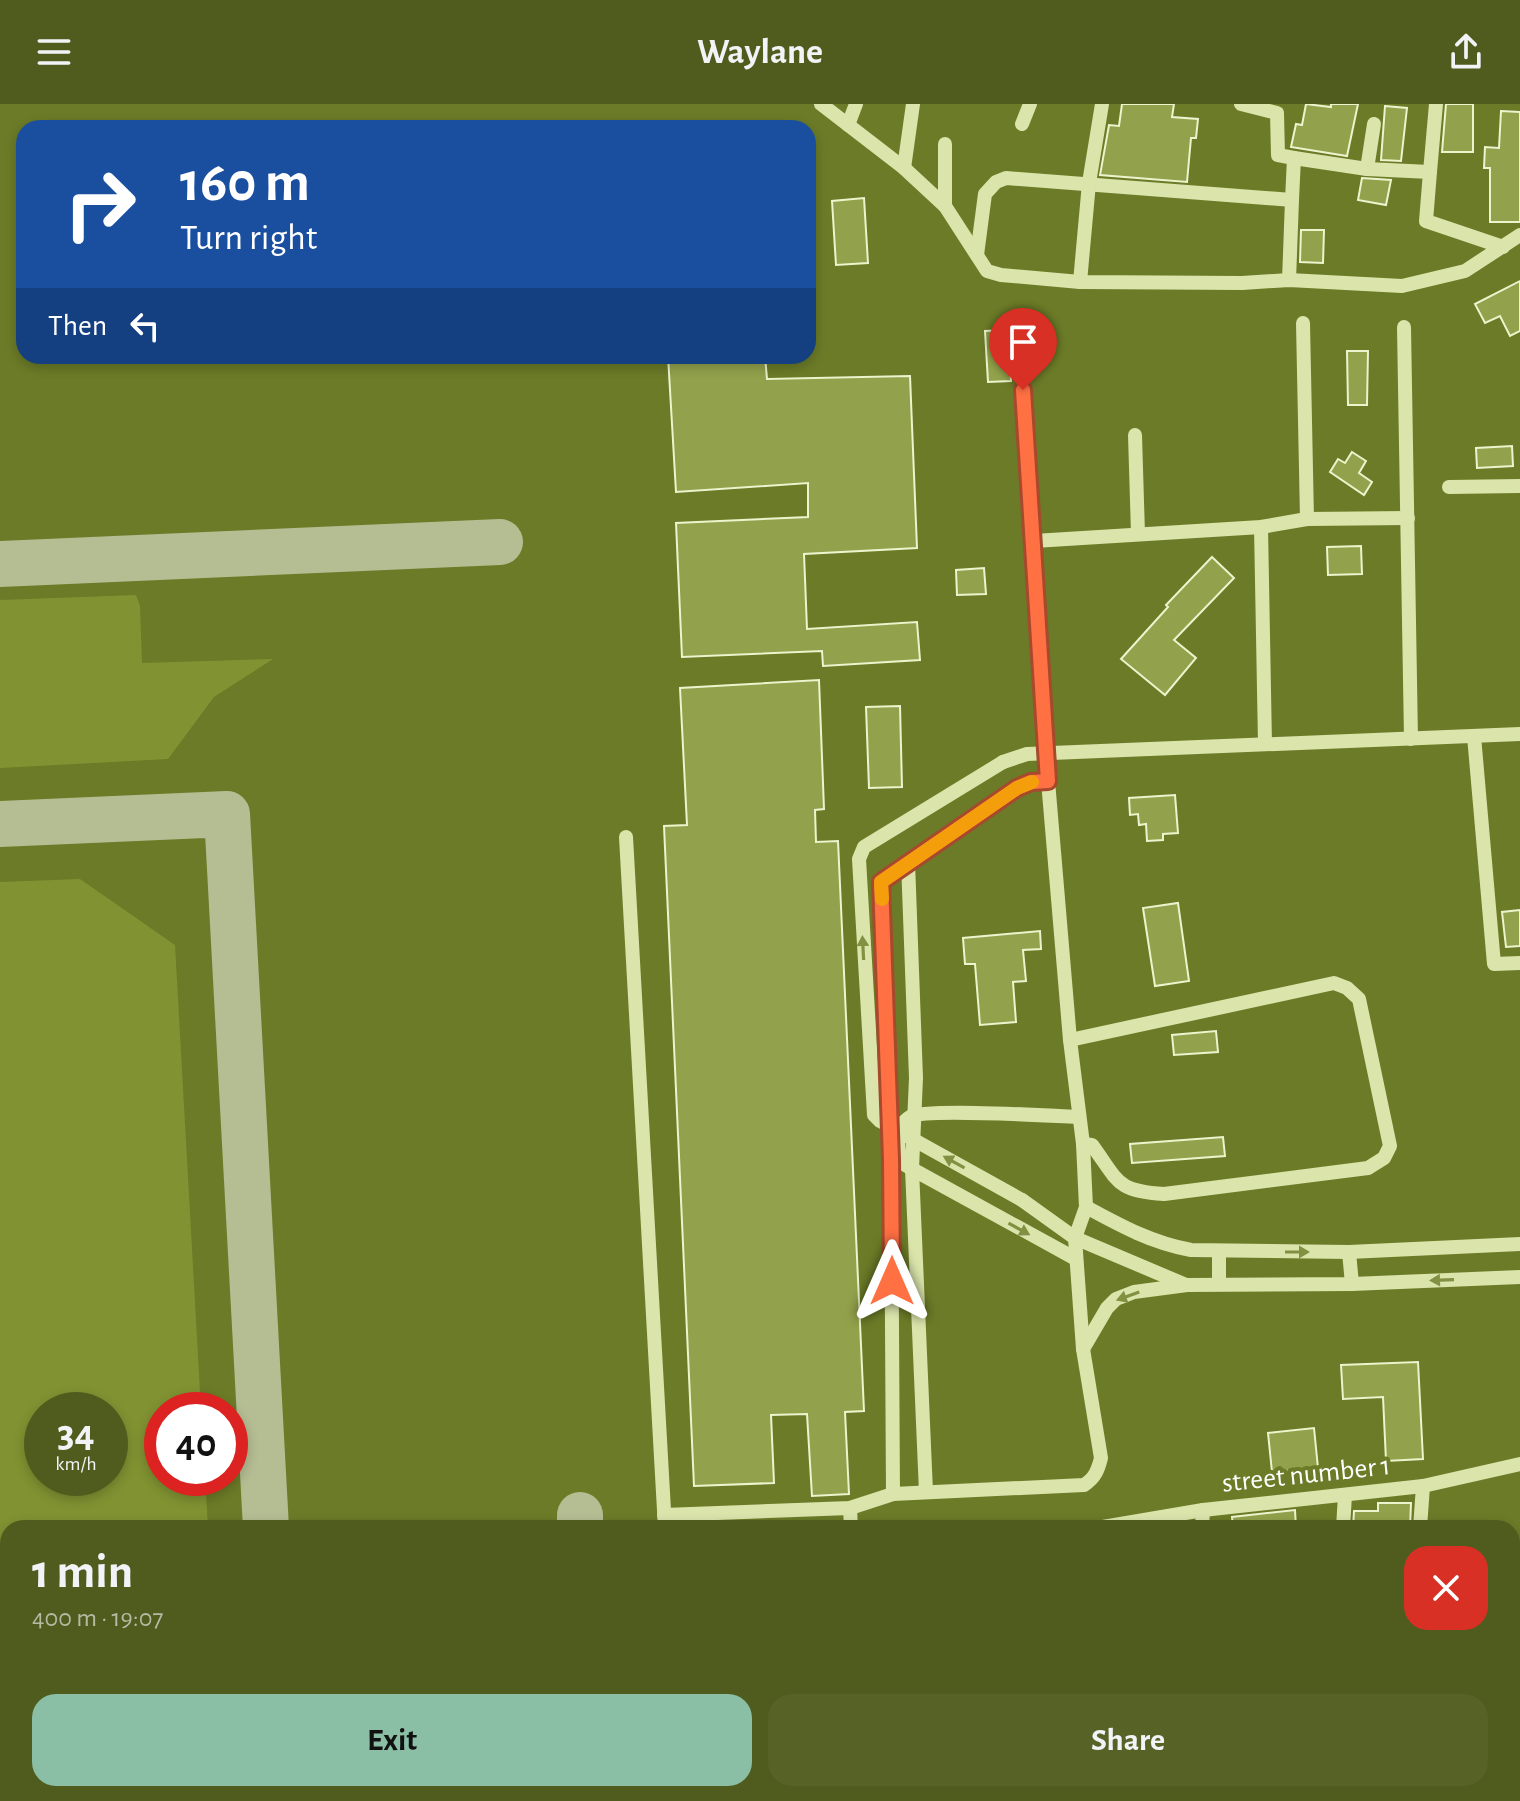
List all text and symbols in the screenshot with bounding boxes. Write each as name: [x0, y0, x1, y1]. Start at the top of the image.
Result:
icon: menu: [32, 30, 76, 74]
icon: share: [1444, 30, 1488, 74]
text: Waylane: [697, 34, 823, 70]
icon: right: [48, 152, 152, 256]
text: 160 m: [180, 155, 310, 211]
text: Turn right: [180, 220, 317, 256]
icon: left: [123, 304, 167, 348]
pin: [989, 308, 1057, 390]
text: Then: [48, 311, 107, 341]
icon: arrive: [1001, 320, 1045, 364]
one-way arrow: [857, 935, 870, 960]
one-way arrow: [942, 1155, 965, 1169]
one-way arrow: [1008, 1221, 1030, 1235]
position arrow: [850, 1239, 934, 1323]
one-way arrow: [1285, 1246, 1310, 1258]
one-way arrow: [1429, 1274, 1454, 1287]
one-way arrow: [1116, 1290, 1140, 1303]
speed limit sign: 40: [144, 1392, 248, 1496]
text: 34: [57, 1414, 95, 1454]
street label: street number 1: [1221, 1452, 1392, 1498]
text: km/h: [55, 1454, 97, 1474]
button: close: [1404, 1546, 1488, 1630]
text: 1 min: [32, 1549, 133, 1597]
text: 400 m · 19:07: [32, 1605, 163, 1631]
button: Exit: [32, 1694, 752, 1786]
button: Share: [768, 1694, 1488, 1786]

